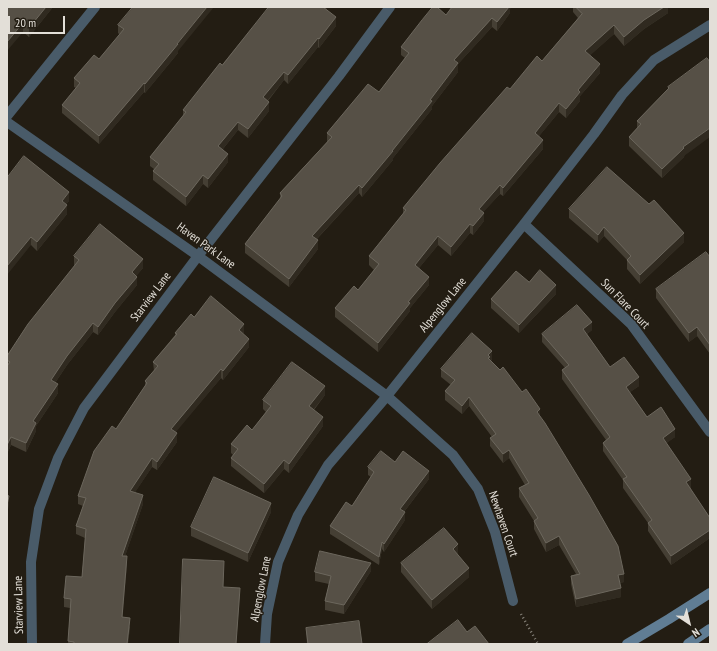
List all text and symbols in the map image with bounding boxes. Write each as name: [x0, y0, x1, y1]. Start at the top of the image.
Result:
scale bar: [10, 8, 67, 34]
text: 20 m: [15, 15, 36, 30]
street label: Haven Park Lane: [174, 220, 238, 272]
street label: Starview Lane: [128, 269, 174, 325]
street label: Alpenglow Lane: [417, 275, 469, 335]
street label: Sun Flare Court: [598, 276, 652, 332]
street label: Newhaven Court: [485, 489, 521, 559]
street label: Alpenglow Lane: [248, 555, 274, 623]
street label: Starview Lane: [11, 576, 27, 634]
north arrow: [669, 603, 709, 643]
text: N: [689, 625, 702, 640]

